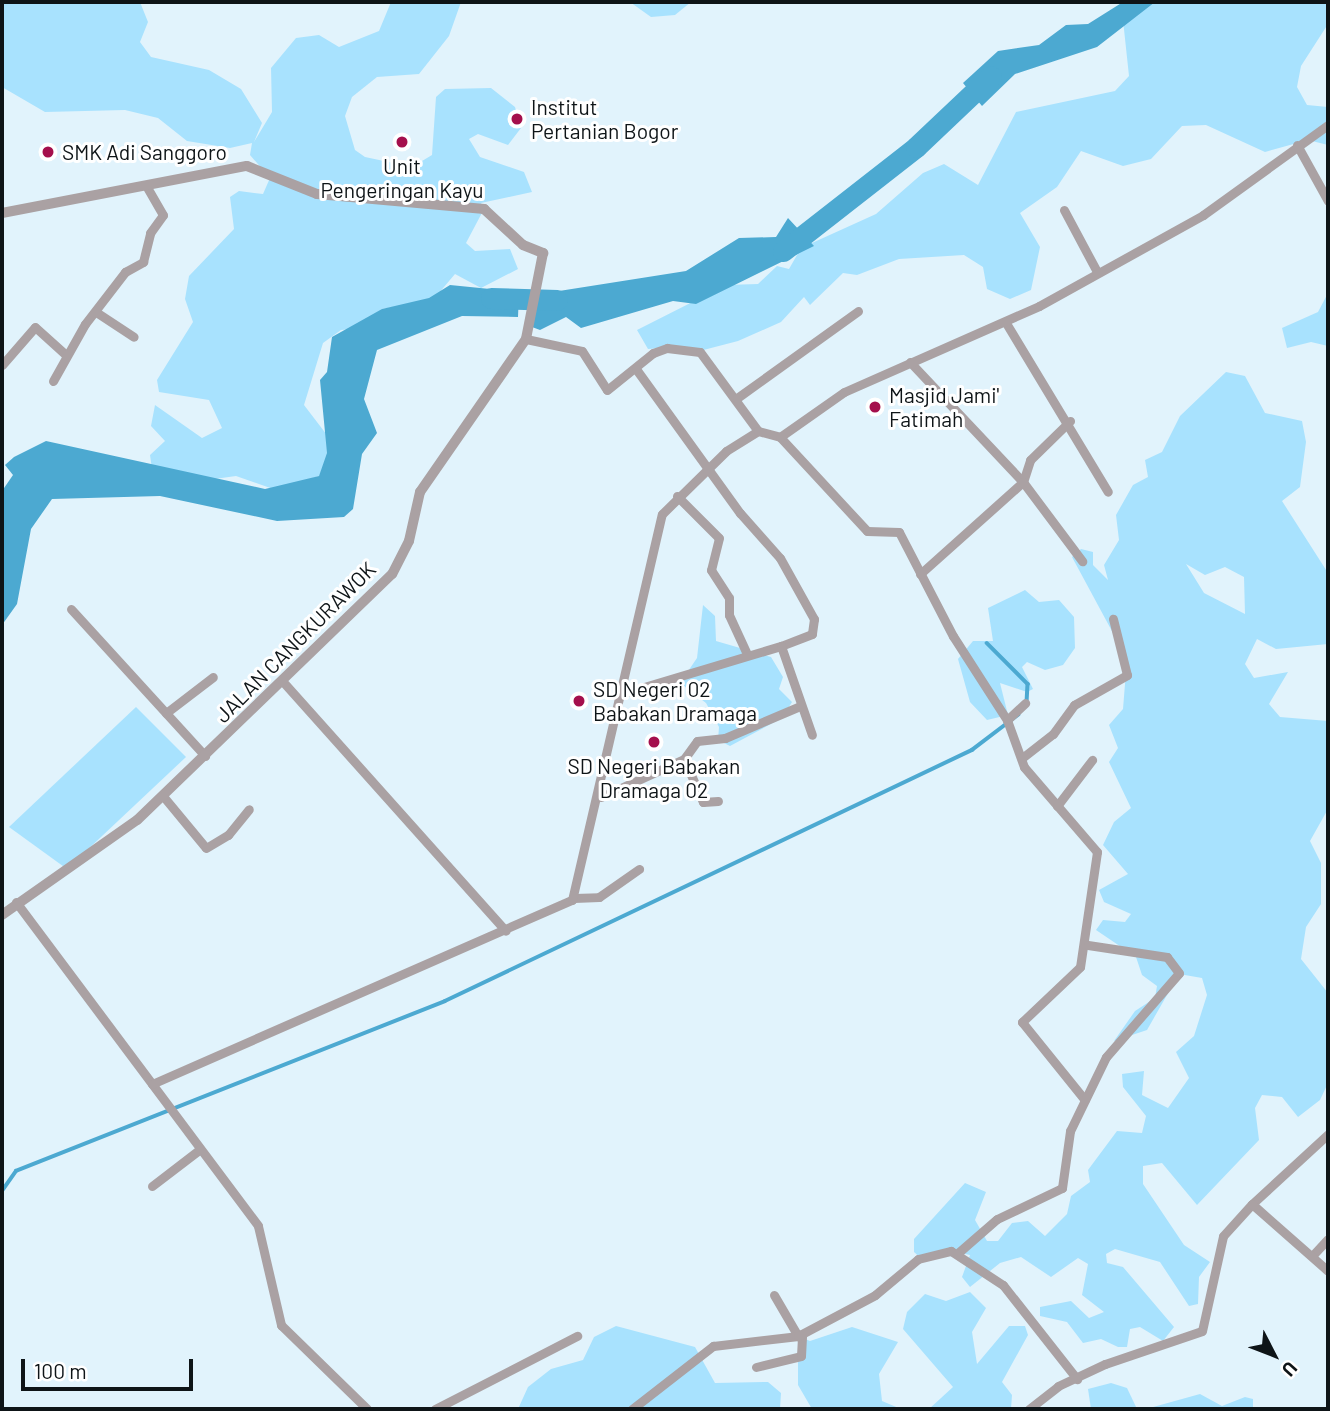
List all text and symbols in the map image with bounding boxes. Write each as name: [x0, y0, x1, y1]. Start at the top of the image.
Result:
place label: Institut Pertanian Bogor: [531, 94, 678, 144]
marker: Institut Pertanian Bogor: [509, 111, 525, 127]
marker: Unit Pengeringan Kayu: [394, 134, 410, 150]
place label: SMK Adi Sanggoro: [62, 139, 227, 165]
marker: SMK Adi Sanggoro: [40, 144, 56, 160]
place label: Unit Pengeringan Kayu: [320, 153, 484, 203]
place label: Masjid Jami' Fatimah: [889, 382, 999, 432]
marker: Masjid Jami' Fatimah: [867, 399, 883, 415]
street label: JALAN CANGKURAWOK: [209, 556, 381, 728]
place label: SD Negeri 02 Babakan Dramaga: [593, 676, 757, 726]
marker: SD Negeri 02 Babakan Dramaga: [571, 693, 587, 709]
marker: SD Negeri Babakan Dramaga 02: [646, 734, 662, 750]
place label: SD Negeri Babakan Dramaga 02: [568, 753, 740, 803]
north arrow: [1239, 1320, 1309, 1390]
scale bar: [24, 1344, 196, 1388]
text: U: [1277, 1357, 1303, 1382]
text: 100 m: [34, 1358, 87, 1383]

